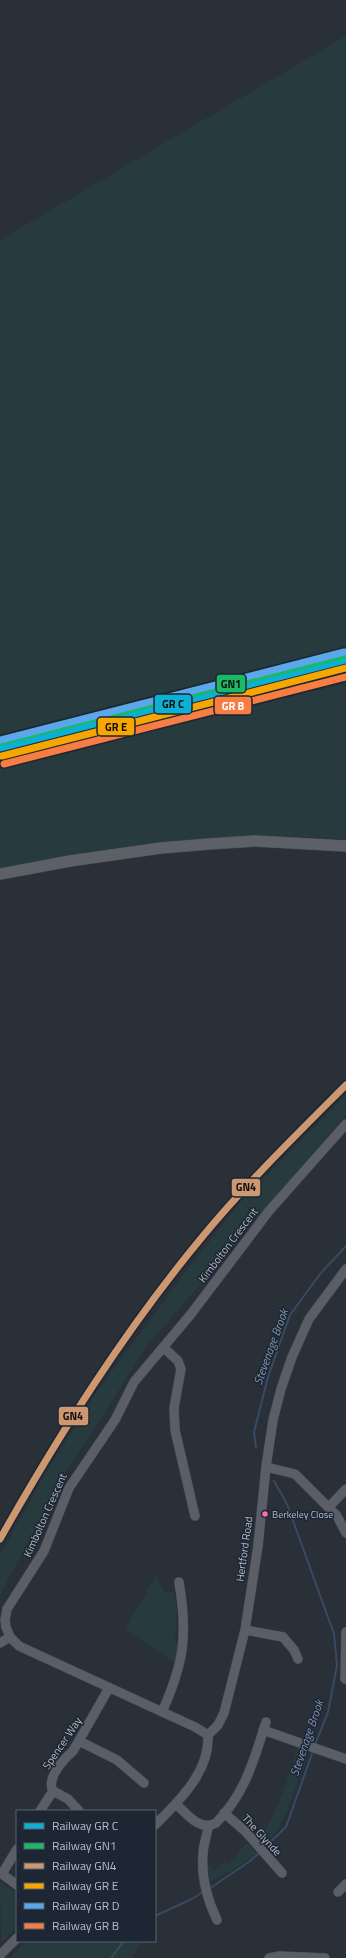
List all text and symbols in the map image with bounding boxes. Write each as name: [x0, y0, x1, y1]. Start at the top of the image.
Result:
line badge: GN1: [216, 674, 246, 693]
text: GN1: [221, 676, 241, 692]
line badge: GR C: [154, 694, 192, 714]
text: GR C: [162, 696, 184, 712]
line badge: GR B: [214, 696, 252, 715]
text: GR B: [222, 698, 245, 714]
line badge: GR E: [97, 717, 135, 736]
text: GR E: [105, 719, 127, 735]
line badge: GN4: [231, 1178, 261, 1197]
text: GN4: [236, 1179, 256, 1195]
street label: Kimbolton Crescent: [194, 1204, 262, 1286]
water label: Stevenage Brook: [248, 1305, 294, 1387]
line badge: GN4: [58, 1406, 89, 1426]
text: GN4: [63, 1408, 83, 1424]
street label: Kimbolton Crescent: [19, 1470, 71, 1560]
place label: Berkeley Close: [272, 1507, 333, 1522]
marker: Berkeley Close: [260, 1509, 270, 1519]
street label: Hertford Road: [232, 1515, 257, 1583]
water label: Stevenage Brook: [285, 1696, 329, 1779]
street label: Spencer Way: [39, 1713, 86, 1772]
legend: [16, 1810, 156, 1942]
street label: The Glynde: [239, 1811, 286, 1860]
text: Railway GR C: [52, 1816, 119, 1835]
text: Railway GN1: [52, 1836, 117, 1855]
text: Railway GN4: [52, 1856, 117, 1875]
text: Railway GR E: [52, 1876, 119, 1895]
text: Railway GR D: [52, 1896, 120, 1915]
text: Railway GR B: [52, 1916, 119, 1935]

